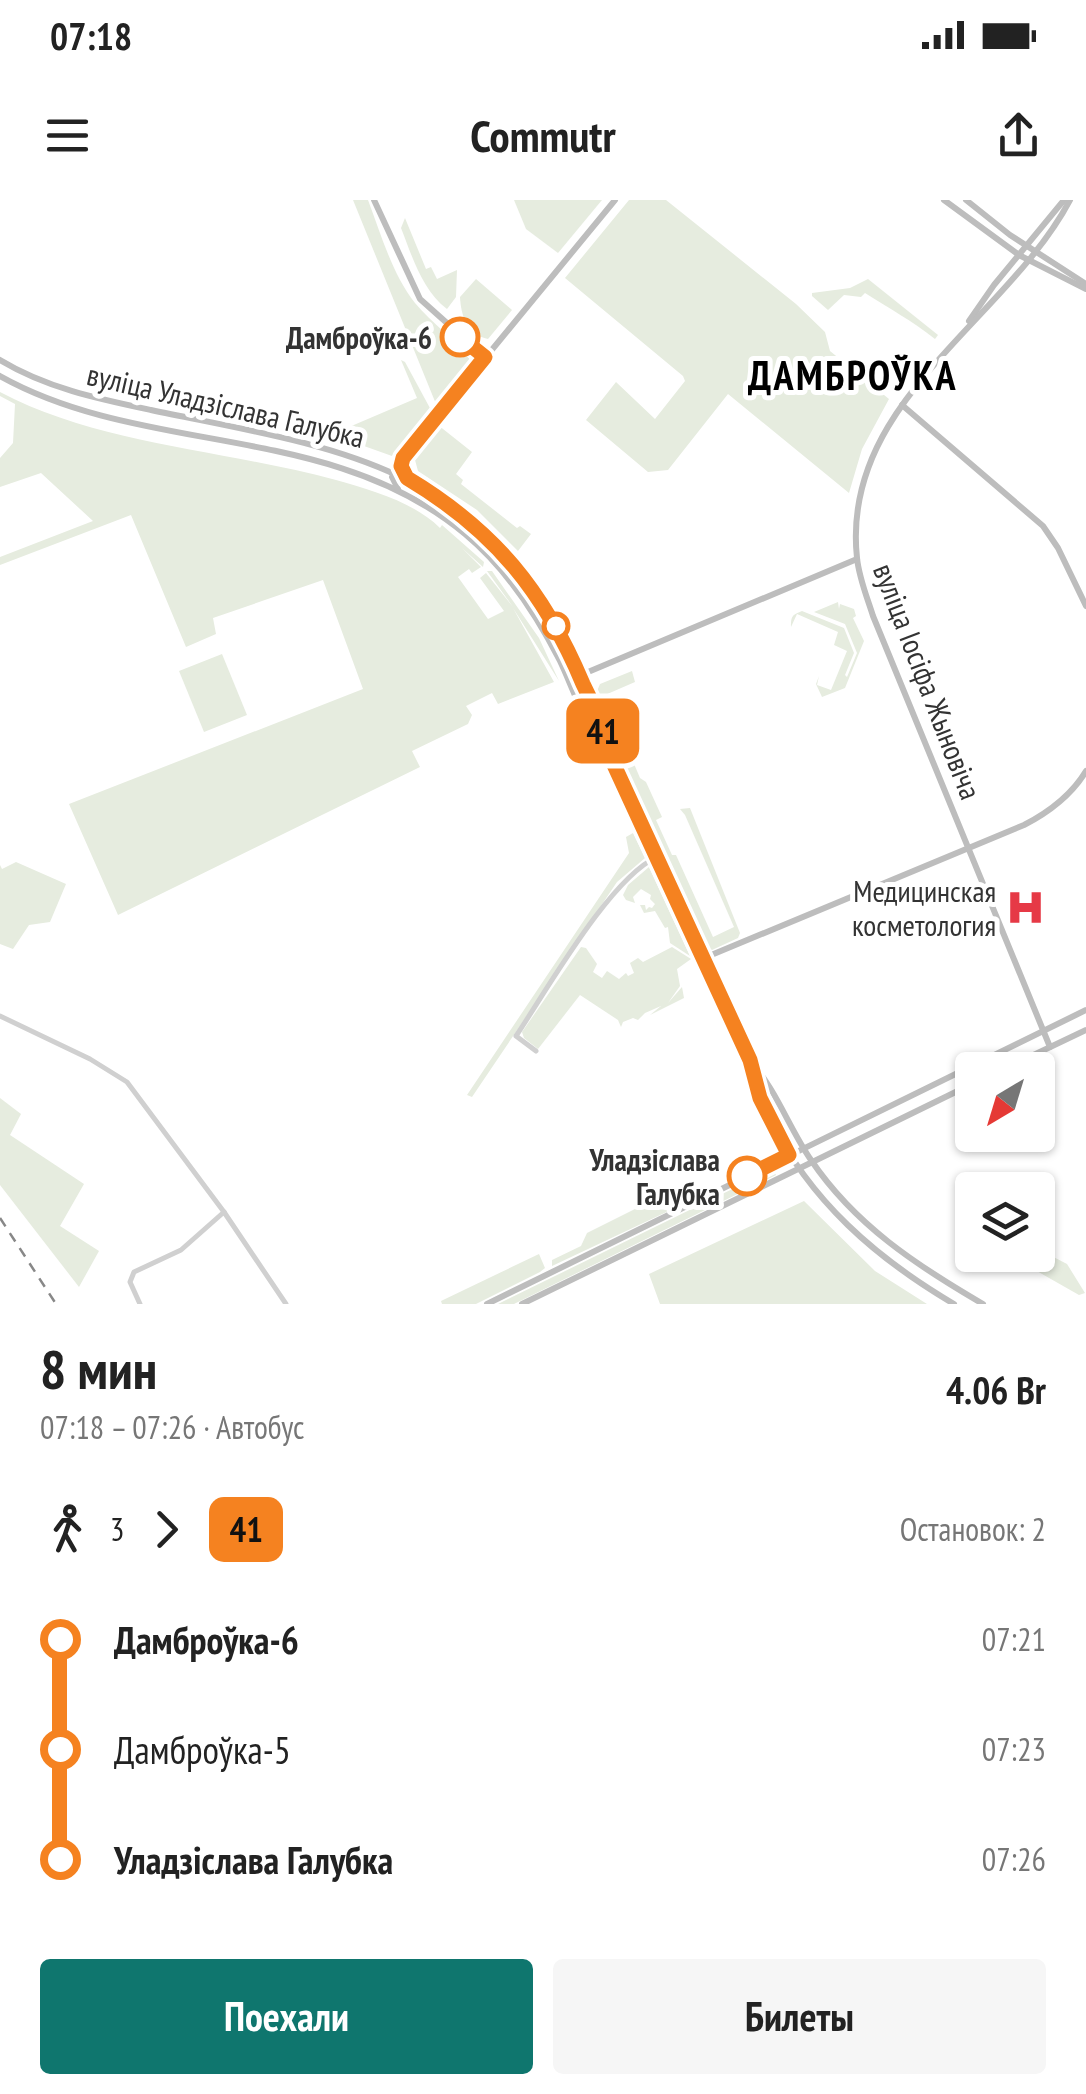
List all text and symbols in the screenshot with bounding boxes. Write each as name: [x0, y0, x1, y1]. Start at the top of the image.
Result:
text: 07:18: [50, 11, 132, 60]
text: Commutr: [470, 106, 616, 164]
icon: menu: [40, 108, 95, 163]
icon: share: [991, 108, 1046, 163]
place label: Дамброўка-6: [286, 318, 432, 357]
marker: Дамброўка-6: [441, 318, 479, 356]
district label: ДАМБРОЎКА: [748, 349, 958, 401]
street label: вуліца Уладзіслава Галубка: [83, 354, 369, 456]
street label: вуліца Іосіфа Жыновіча: [865, 558, 991, 804]
unlabelled marker: [543, 613, 569, 639]
line badge: 41: [558, 698, 648, 764]
text: 41: [586, 708, 620, 754]
place label: Медицинская косметология: [852, 871, 996, 944]
hospital icon: Медицинская косметология: [1005, 886, 1047, 928]
north arrow: [955, 1052, 1055, 1152]
map controls: [955, 1052, 1055, 1272]
place label: Уладзіслава Галубка: [589, 1140, 720, 1213]
marker: Уладзіслава Галубка: [728, 1157, 766, 1195]
button: layers: [955, 1172, 1055, 1272]
text: 8 мин: [40, 1333, 157, 1404]
text: 4.06 Br: [946, 1365, 1046, 1414]
text: 07:18 – 07:26 · Автобус: [40, 1406, 304, 1448]
icon: walk: [40, 1502, 95, 1557]
icon: forward: [139, 1502, 194, 1557]
text: 41: [229, 1506, 263, 1552]
text: 3: [110, 1508, 124, 1550]
text: Остановок: 2: [900, 1508, 1046, 1550]
text: Дамброўка-6: [114, 1615, 299, 1664]
text: 07:21: [982, 1618, 1046, 1660]
text: Дамброўка-5: [114, 1725, 291, 1774]
text: 07:23: [982, 1728, 1046, 1770]
text: Уладзіслава Галубка: [114, 1835, 393, 1884]
text: 07:26: [982, 1838, 1046, 1880]
button: Поехали: [40, 1959, 533, 2074]
button: Билеты: [553, 1959, 1046, 2074]

